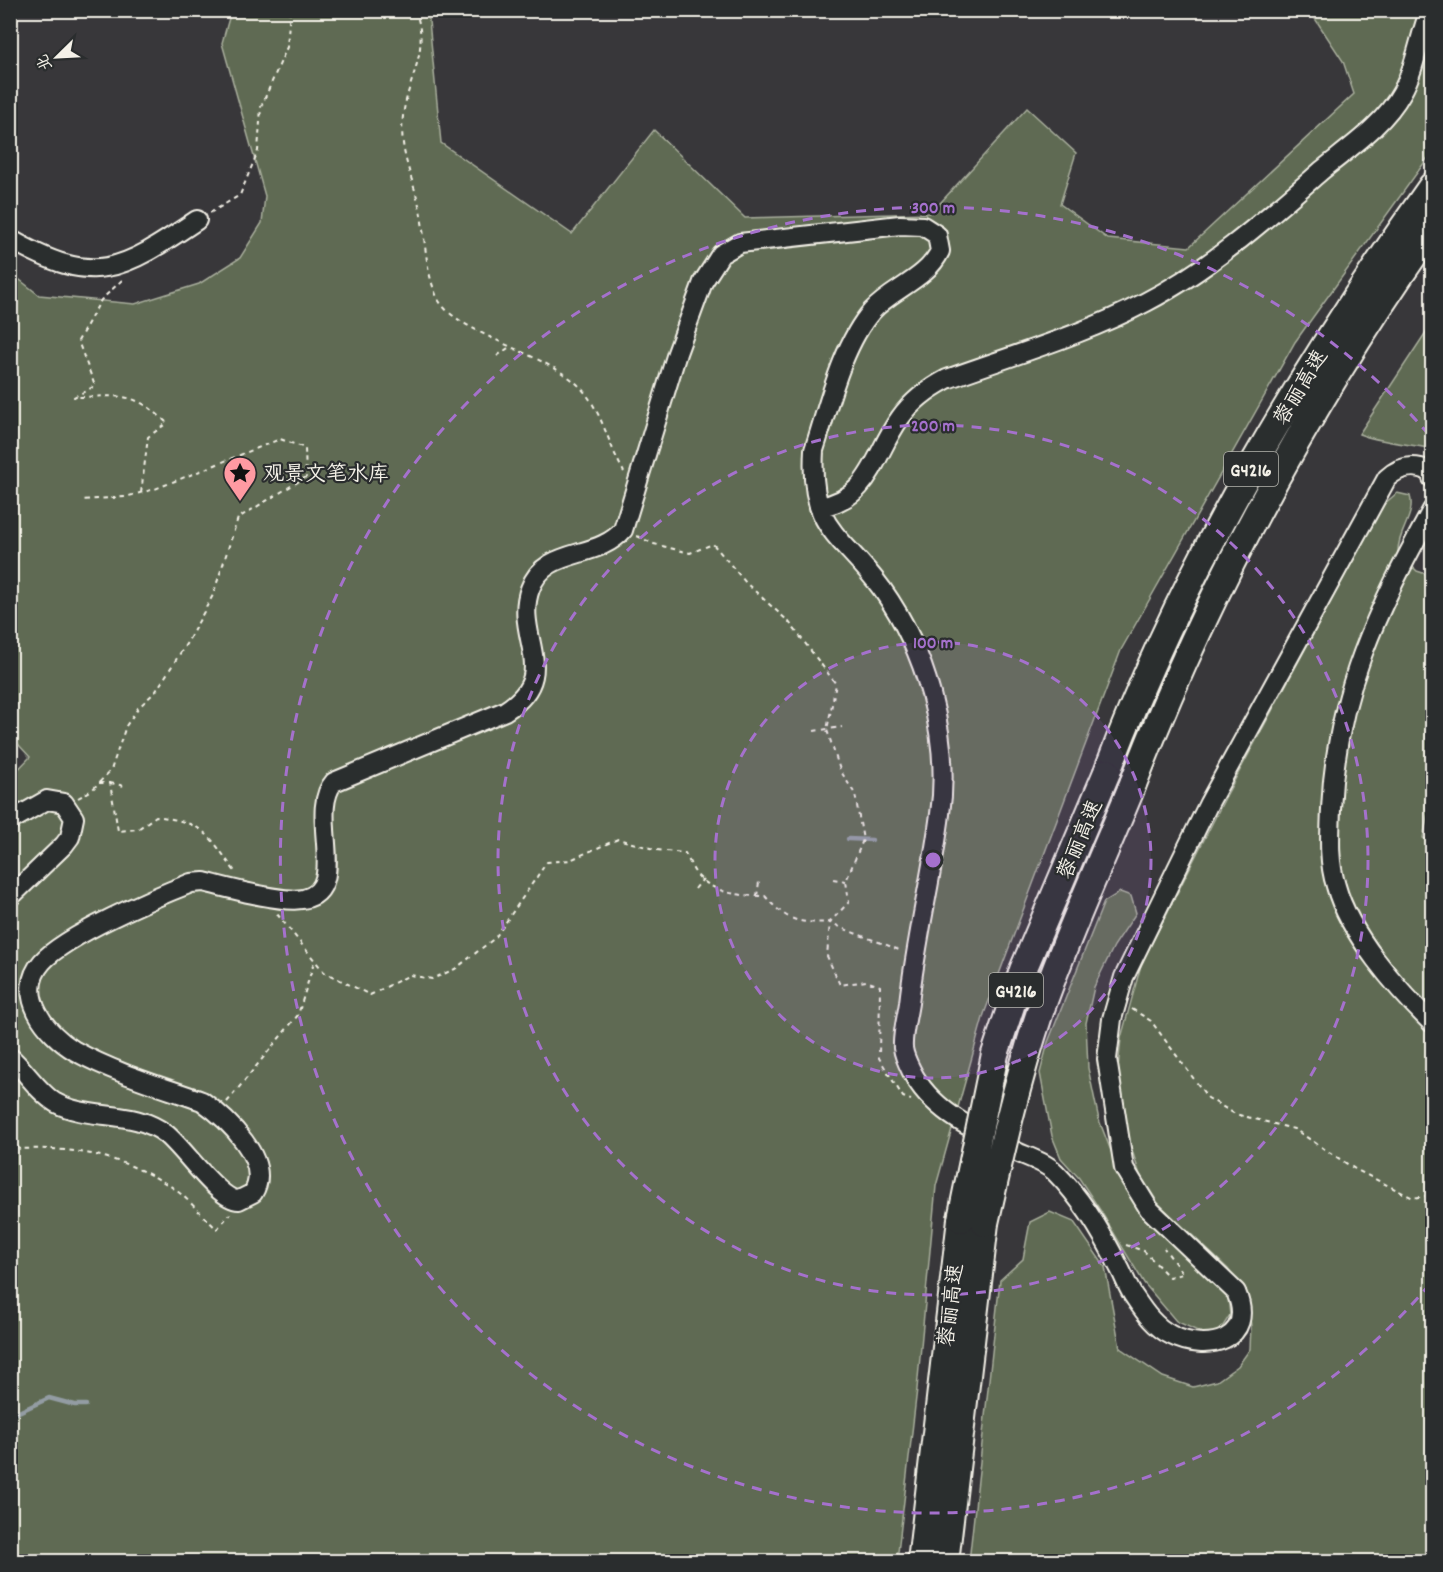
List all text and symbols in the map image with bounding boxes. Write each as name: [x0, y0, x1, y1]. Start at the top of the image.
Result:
north arrow: [27, 27, 87, 87]
text: 北: [32, 50, 59, 74]
text: 300 m: [911, 197, 955, 222]
street label: 蓉丽高速: [1268, 345, 1337, 432]
text: 200 m: [911, 415, 955, 440]
road number: G4216: [1224, 452, 1278, 486]
place icon: 观景文笔水库: [222, 455, 258, 502]
place label: 观景文笔水库: [263, 461, 389, 491]
text: 100 m: [913, 632, 953, 657]
street label: 蓉丽高速: [1052, 796, 1112, 885]
centre of rings: [923, 850, 943, 870]
road number: G4216: [989, 973, 1043, 1007]
street label: 蓉丽高速: [933, 1262, 973, 1349]

